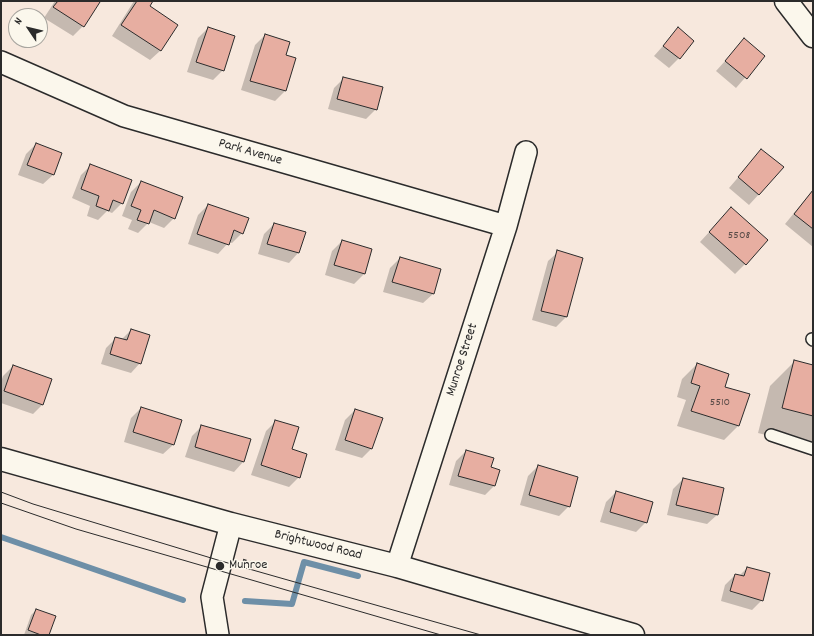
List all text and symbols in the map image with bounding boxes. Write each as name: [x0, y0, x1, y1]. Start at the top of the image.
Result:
north arrow: [8, 8, 48, 48]
text: N: [11, 15, 27, 29]
street label: Park Avenue: [216, 136, 284, 170]
house number: 5508: [728, 229, 750, 243]
street label: Munroe Street: [443, 321, 483, 399]
house number: 5510: [710, 396, 730, 410]
street label: Brightwood Road: [273, 527, 363, 565]
place label: Munroe: [229, 558, 267, 574]
marker: Munroe: [214, 560, 226, 572]

